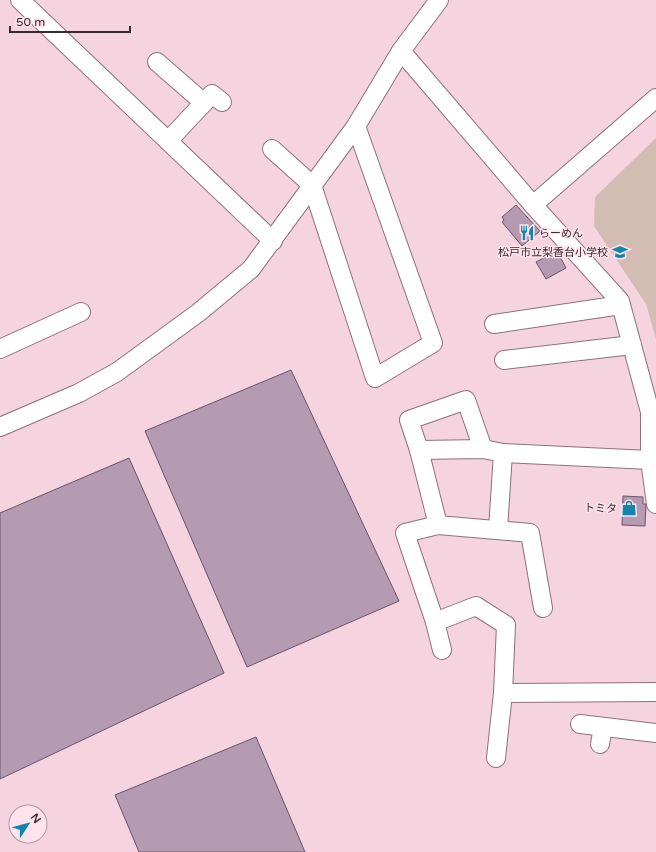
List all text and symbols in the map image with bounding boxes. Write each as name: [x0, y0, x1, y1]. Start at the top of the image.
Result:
scale bar: [10, 8, 130, 34]
text: 50 m: [16, 15, 45, 29]
restaurant icon: らーめん: [518, 224, 536, 242]
place label: らーめん: [539, 227, 583, 240]
school or university icon: 松戸市立梨香台小学校: [611, 243, 629, 261]
place label: 松戸市立梨香台小学校: [498, 246, 608, 259]
shop icon: トミタ: [620, 499, 638, 517]
place label: トミタ: [584, 502, 617, 515]
north arrow: [8, 804, 48, 844]
text: N: [28, 811, 44, 826]

